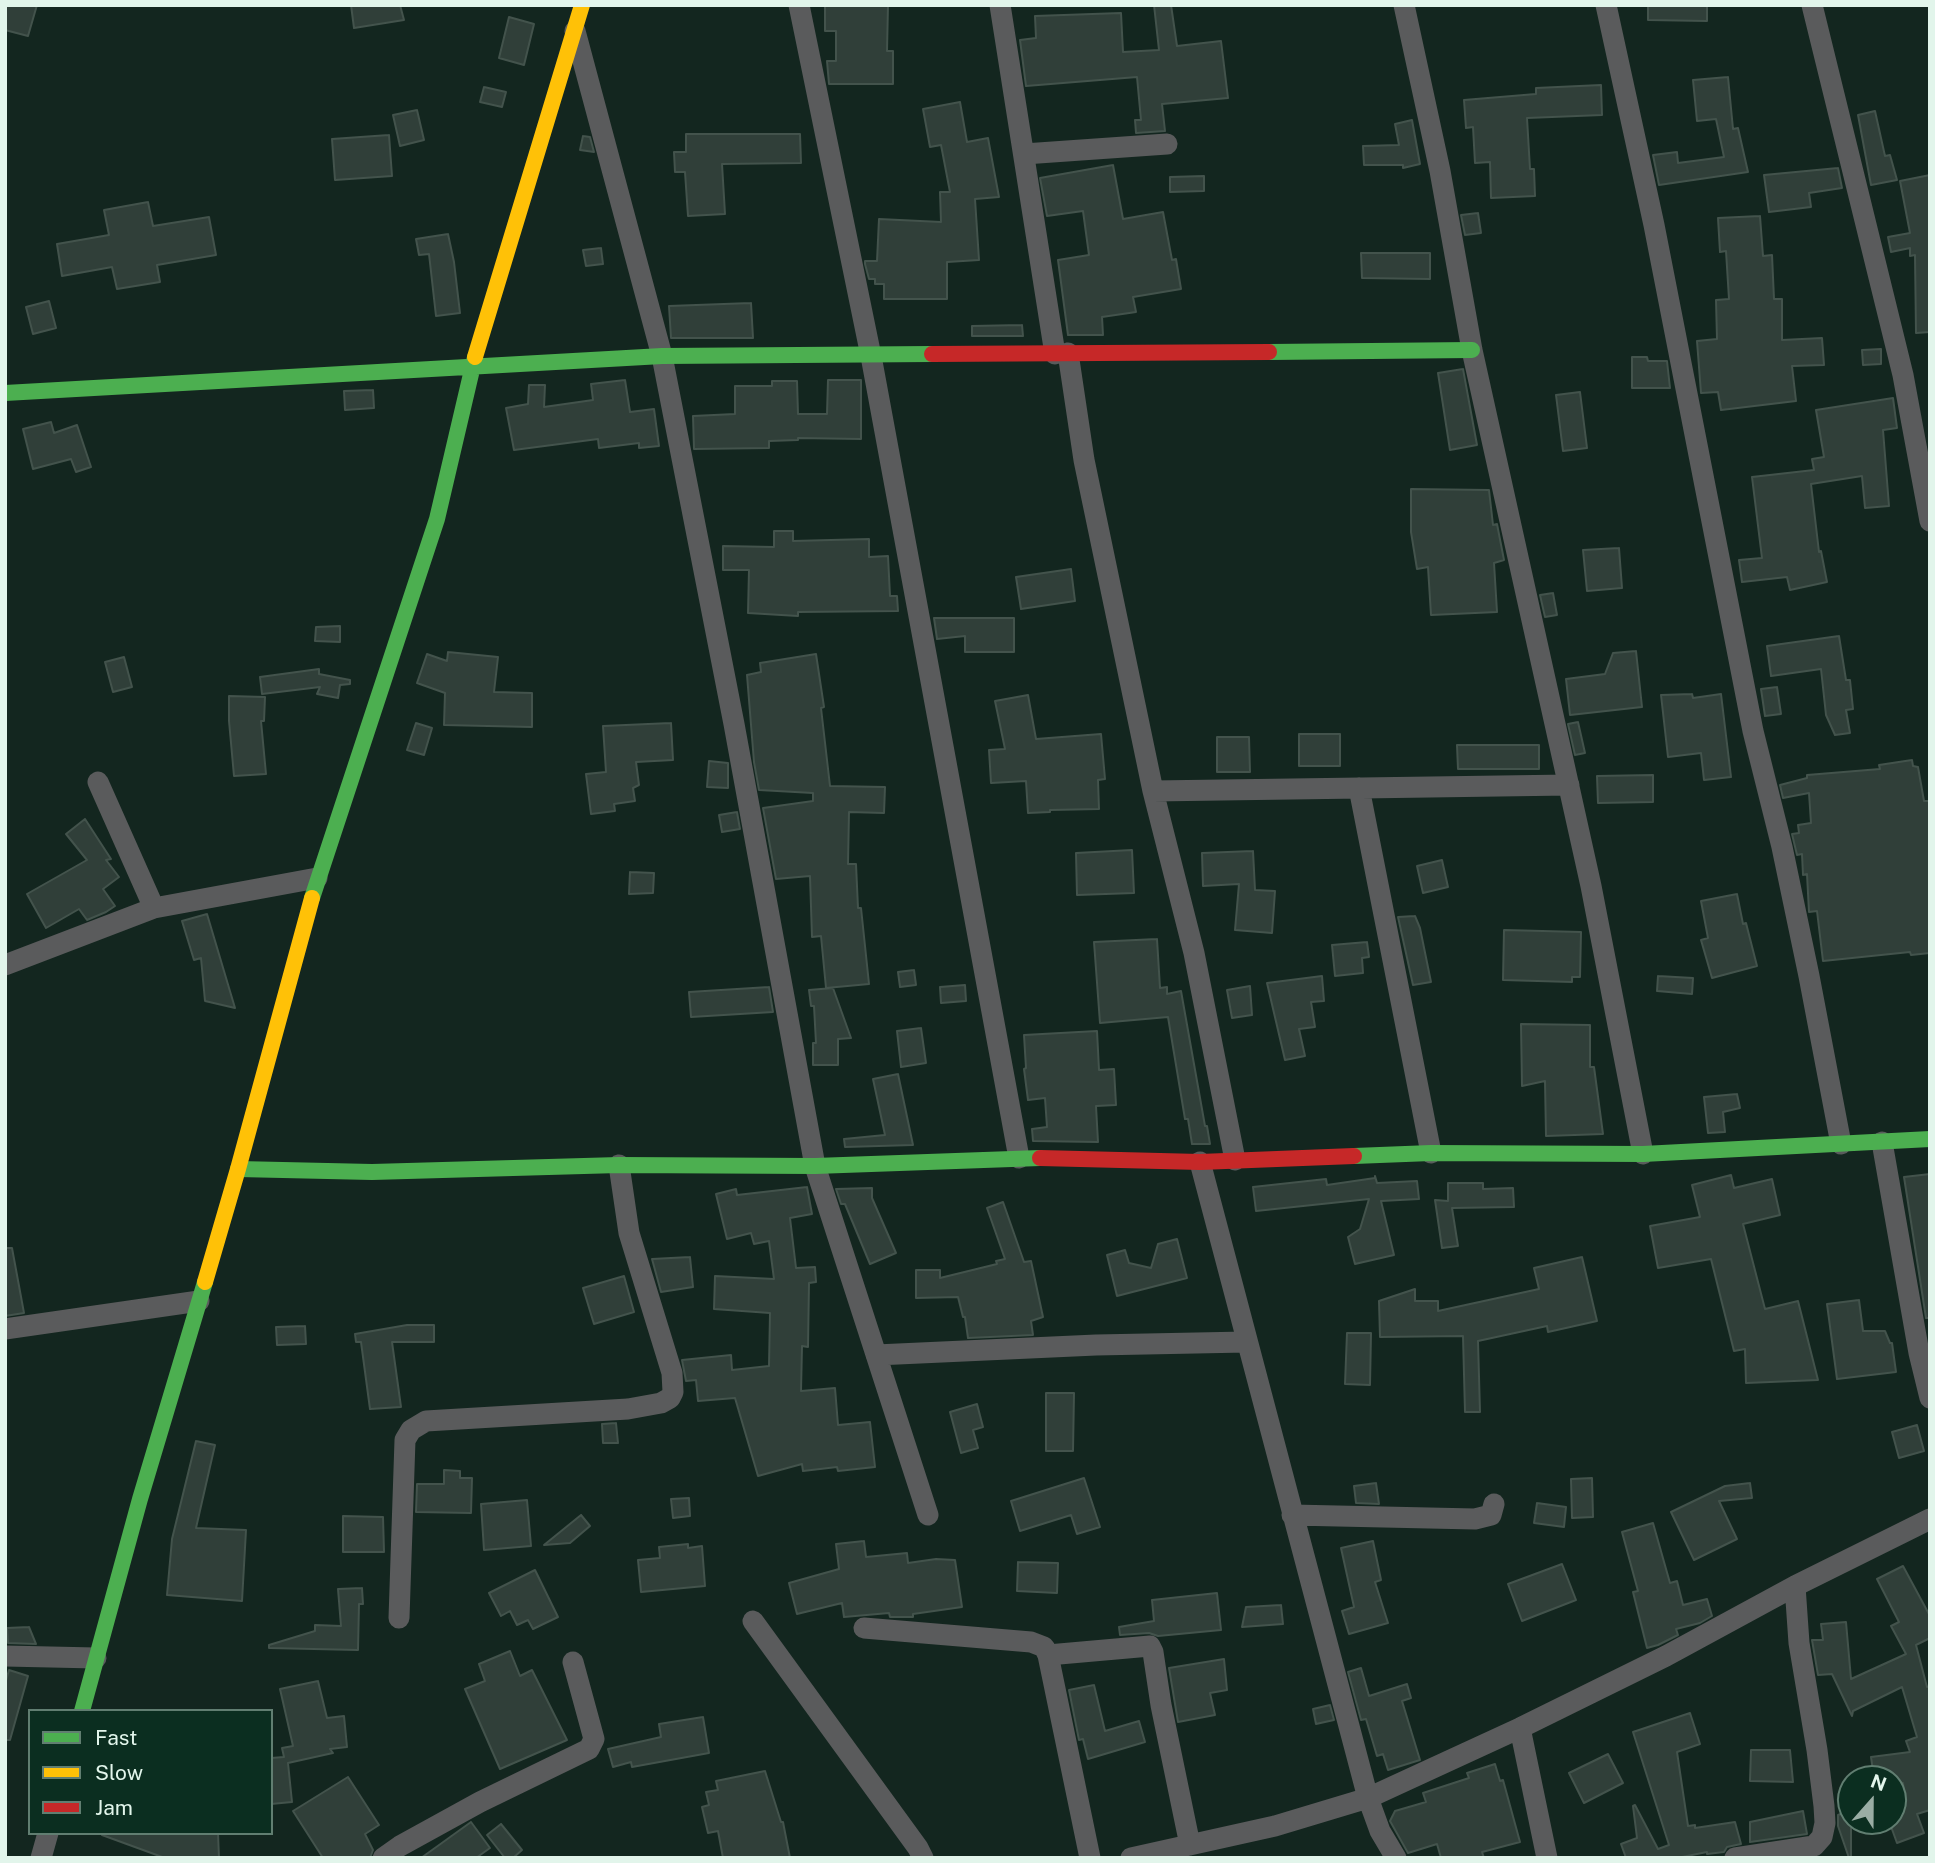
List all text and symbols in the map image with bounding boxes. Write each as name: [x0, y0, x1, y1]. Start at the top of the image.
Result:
legend: [28, 1709, 273, 1835]
text: Fast: [95, 1725, 137, 1750]
text: Slow: [95, 1760, 143, 1785]
north arrow: [1837, 1765, 1907, 1835]
text: N: [1868, 1769, 1890, 1795]
text: Jam: [95, 1795, 133, 1820]

